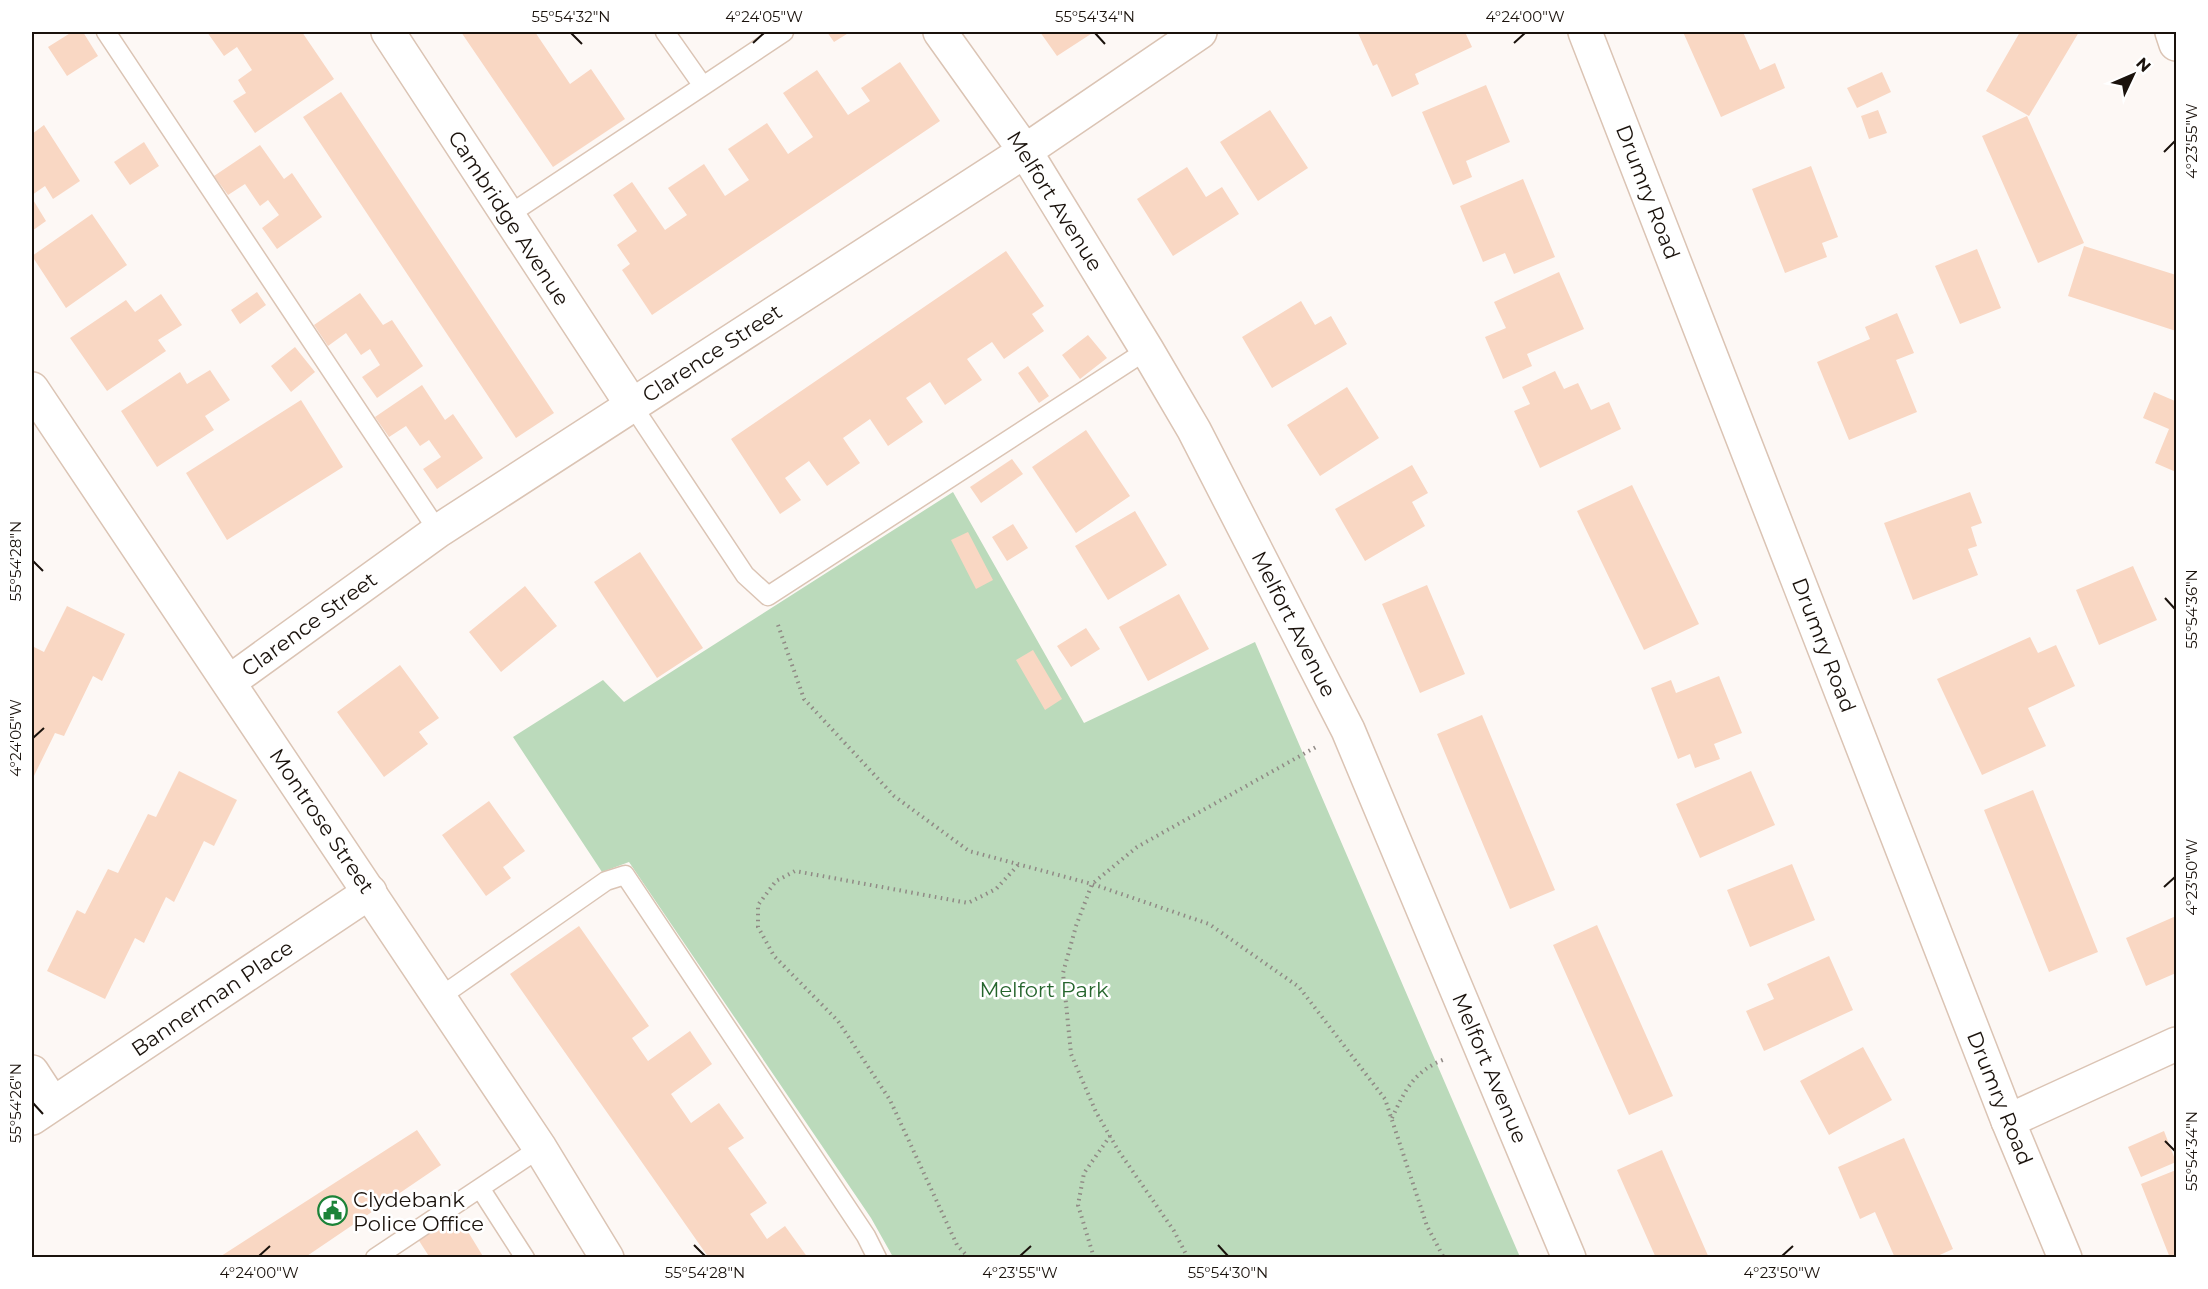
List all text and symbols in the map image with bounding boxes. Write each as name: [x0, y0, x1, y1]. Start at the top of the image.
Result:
text: 55°54'32"N: [531, 7, 611, 26]
text: 4°24'05"W: [725, 7, 803, 26]
text: 55°54'34"N: [1055, 7, 1135, 26]
text: 4°24'00"W: [1485, 7, 1565, 26]
north arrow: [2103, 45, 2163, 105]
text: N: [2132, 54, 2155, 76]
text: 4°23'55"W: [2182, 103, 2201, 179]
street label: Drumry Road: [1611, 121, 1685, 263]
street label: Cambridge Avenue: [443, 126, 575, 310]
street label: Melfort Avenue: [1002, 126, 1108, 276]
street label: Clarence Street: [638, 299, 786, 407]
text: 55°54'28"N: [6, 521, 25, 601]
street label: Melfort Avenue: [1246, 547, 1342, 701]
street label: Clarence Street: [236, 566, 382, 682]
text: 55°54'36"N: [2182, 569, 2201, 649]
street label: Drumry Road: [1787, 574, 1861, 716]
text: 4°24'05"W: [6, 699, 25, 777]
street label: Montrose Street: [264, 744, 380, 898]
text: 4°23'50"W: [2182, 838, 2201, 915]
street label: Bannerman Place: [127, 935, 297, 1061]
park label: Melfort Park: [979, 977, 1109, 1002]
street label: Melfort Avenue: [1447, 989, 1533, 1147]
street label: Drumry Road: [1962, 1027, 2038, 1169]
text: 55°54'26"N: [6, 1063, 25, 1143]
text: 55°54'34"N: [2182, 1111, 2201, 1191]
place label: Clydebank Police Office: [353, 1187, 484, 1236]
public building icon: Clydebank Police Office: [316, 1195, 348, 1227]
text: 4°24'00"W: [219, 1263, 299, 1282]
text: 55°54'28"N: [665, 1263, 745, 1282]
text: 4°23'55"W: [982, 1263, 1058, 1282]
text: 55°54'30"N: [1188, 1263, 1268, 1282]
text: 4°23'50"W: [1744, 1263, 1821, 1282]

